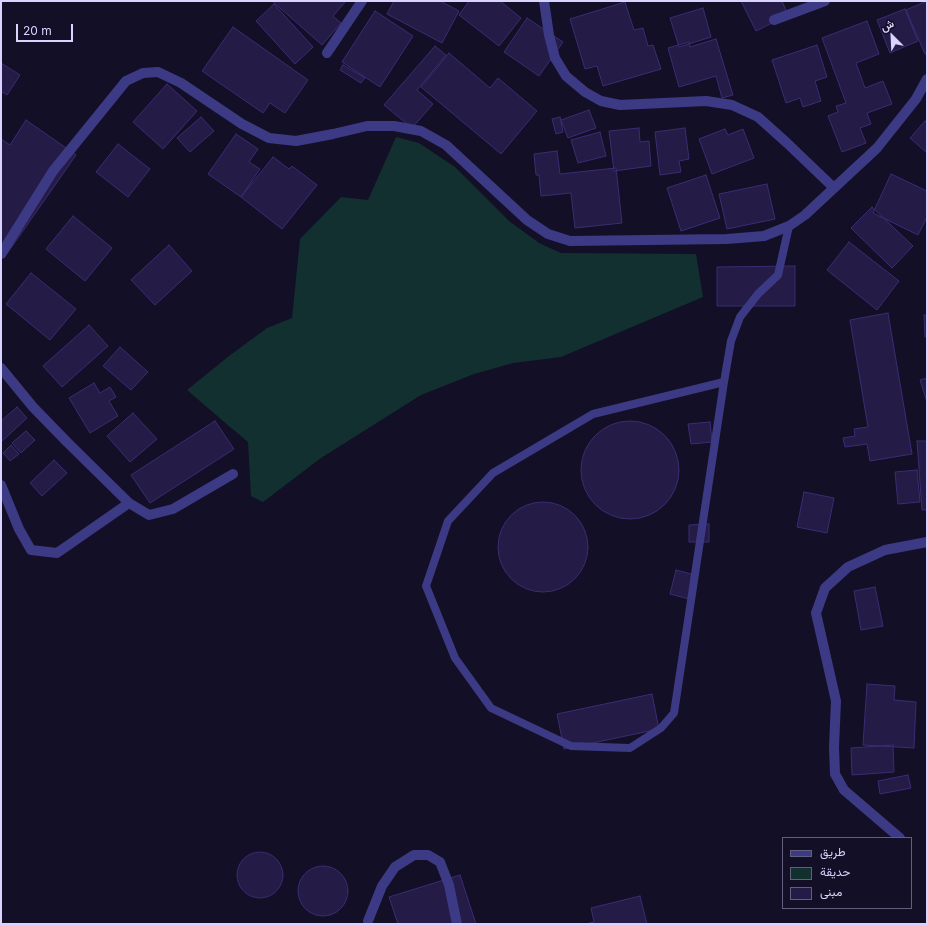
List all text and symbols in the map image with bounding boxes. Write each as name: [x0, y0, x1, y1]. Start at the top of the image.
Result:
scale bar: [18, 16, 75, 42]
north arrow: [872, 16, 912, 56]
text: ش: [878, 16, 896, 34]
text: 20 m: [23, 23, 52, 38]
legend: [782, 837, 912, 909]
text: طريق: [820, 844, 845, 859]
text: حديقة: [820, 864, 850, 879]
text: مبنى: [820, 884, 842, 899]

